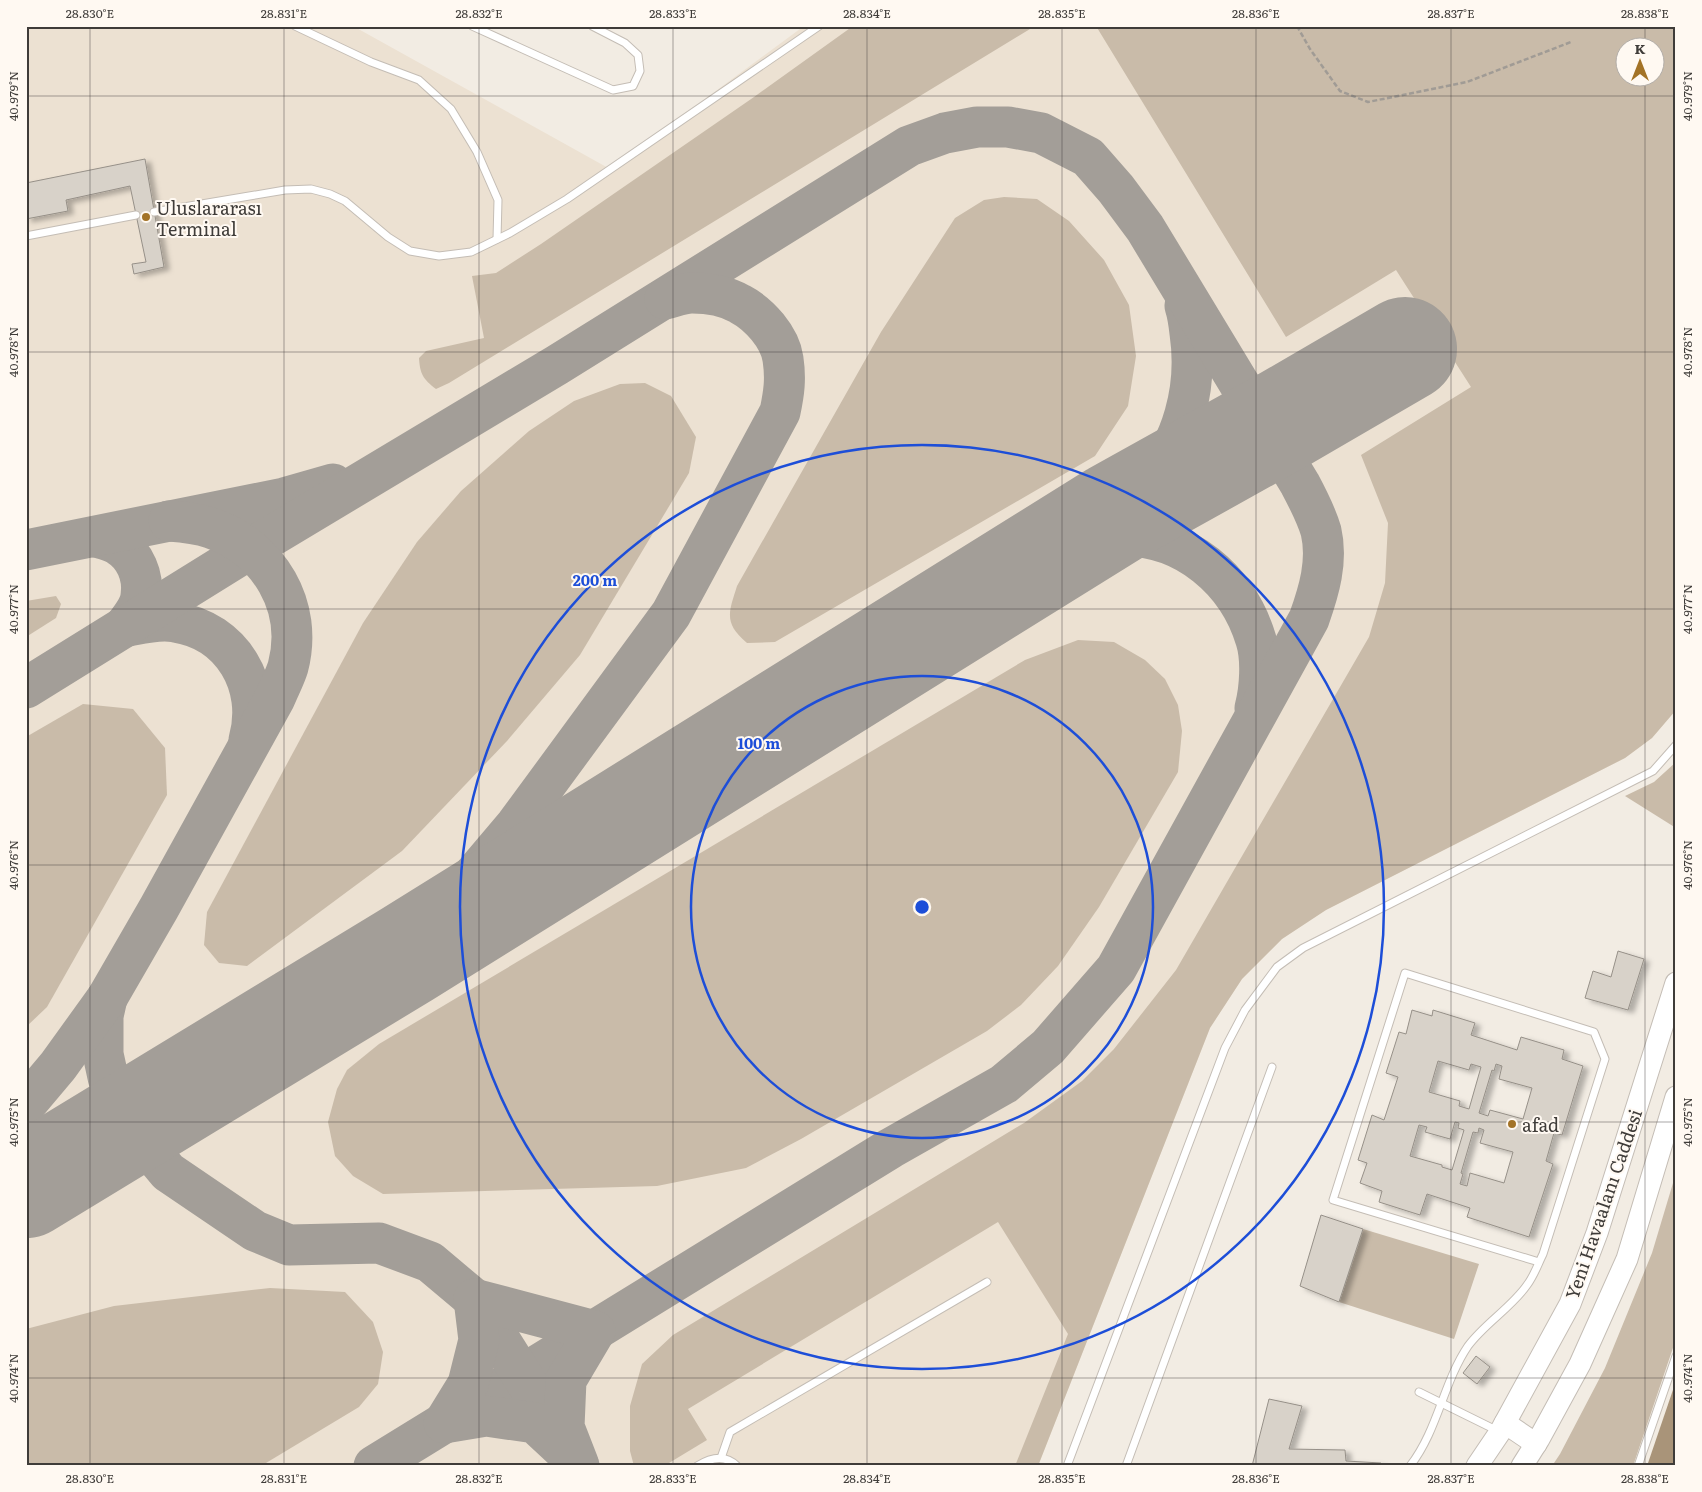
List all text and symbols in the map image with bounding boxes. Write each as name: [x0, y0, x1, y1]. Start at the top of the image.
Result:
text: 28.830°E: [66, 4, 115, 22]
text: 28.831°E: [261, 4, 307, 22]
text: 28.832°E: [455, 4, 503, 22]
text: 28.833°E: [649, 4, 697, 22]
text: 28.834°E: [843, 4, 891, 22]
text: 28.835°E: [1038, 4, 1086, 22]
text: 28.836°E: [1232, 4, 1280, 22]
text: 28.837°E: [1427, 4, 1475, 22]
text: 28.838°E: [1621, 4, 1669, 22]
north arrow: [1614, 38, 1664, 88]
text: K: [1635, 38, 1646, 58]
text: 40.979°N: [4, 71, 22, 121]
text: 40.979°N: [1678, 71, 1696, 121]
place label: Uluslararası Terminal: [156, 194, 262, 242]
marker: Uluslararası Terminal: [140, 211, 152, 223]
text: 40.978°N: [4, 327, 22, 377]
text: 40.978°N: [1678, 327, 1696, 377]
text: 200 m: [573, 568, 617, 591]
text: 40.977°N: [4, 584, 22, 634]
text: 40.977°N: [1678, 584, 1696, 634]
text: 100 m: [738, 731, 780, 754]
text: 40.976°N: [4, 840, 22, 890]
text: 40.976°N: [1678, 840, 1696, 890]
centre of rings: [913, 898, 931, 916]
text: 40.975°N: [4, 1097, 22, 1147]
text: 40.975°N: [1678, 1097, 1696, 1147]
street label: Yeni Havaalanı Caddesi: [1558, 1105, 1648, 1303]
place label: afad: [1522, 1111, 1559, 1138]
marker: afad: [1506, 1118, 1518, 1130]
text: 40.974°N: [4, 1353, 22, 1403]
text: 40.974°N: [1678, 1353, 1696, 1403]
text: 28.830°E: [66, 1469, 115, 1487]
text: 28.831°E: [261, 1469, 307, 1487]
text: 28.832°E: [455, 1469, 503, 1487]
text: 28.833°E: [649, 1469, 697, 1487]
text: 28.834°E: [843, 1469, 891, 1487]
text: 28.835°E: [1038, 1469, 1086, 1487]
text: 28.836°E: [1232, 1469, 1280, 1487]
text: 28.837°E: [1427, 1469, 1475, 1487]
text: 28.838°E: [1621, 1469, 1669, 1487]

